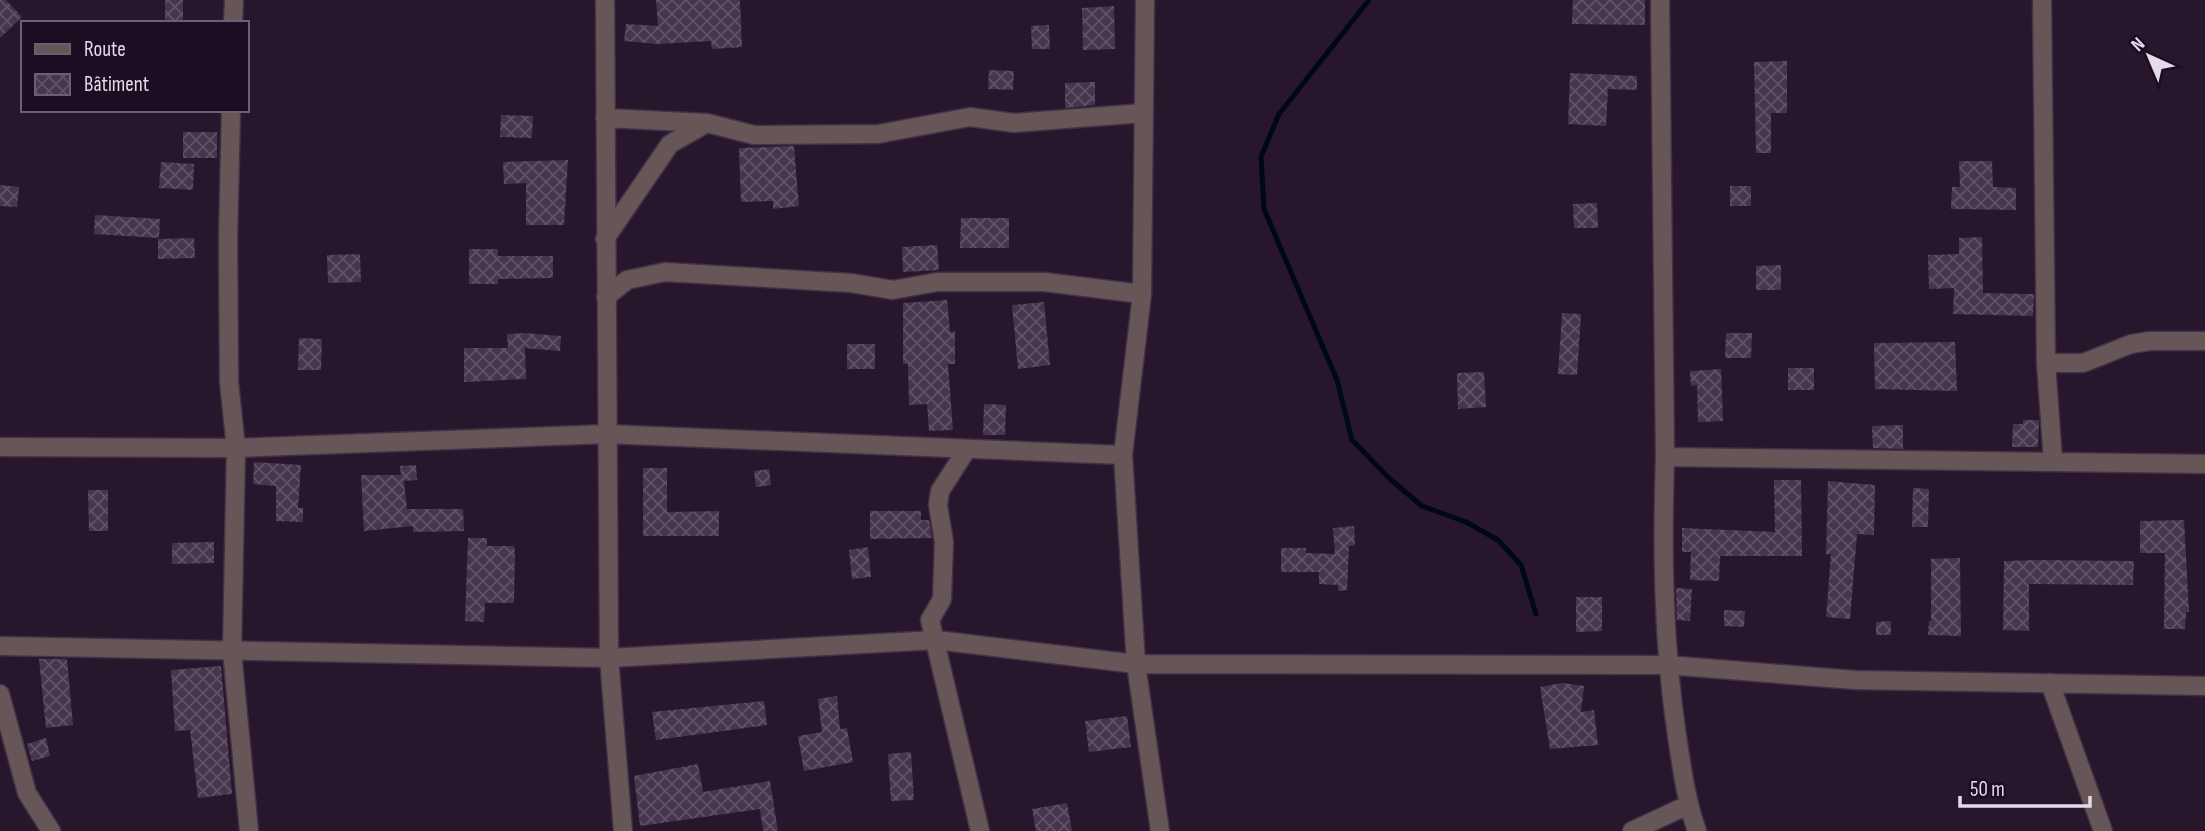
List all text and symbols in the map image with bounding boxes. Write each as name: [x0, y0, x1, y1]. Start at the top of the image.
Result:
legend: [21, 21, 248, 112]
north arrow: [2114, 21, 2184, 91]
text: N: [2127, 33, 2150, 57]
text: Route: [84, 37, 126, 62]
text: Bâtiment: [84, 72, 149, 97]
scale bar: [1960, 764, 2090, 808]
text: 50 m: [1970, 777, 2005, 802]

